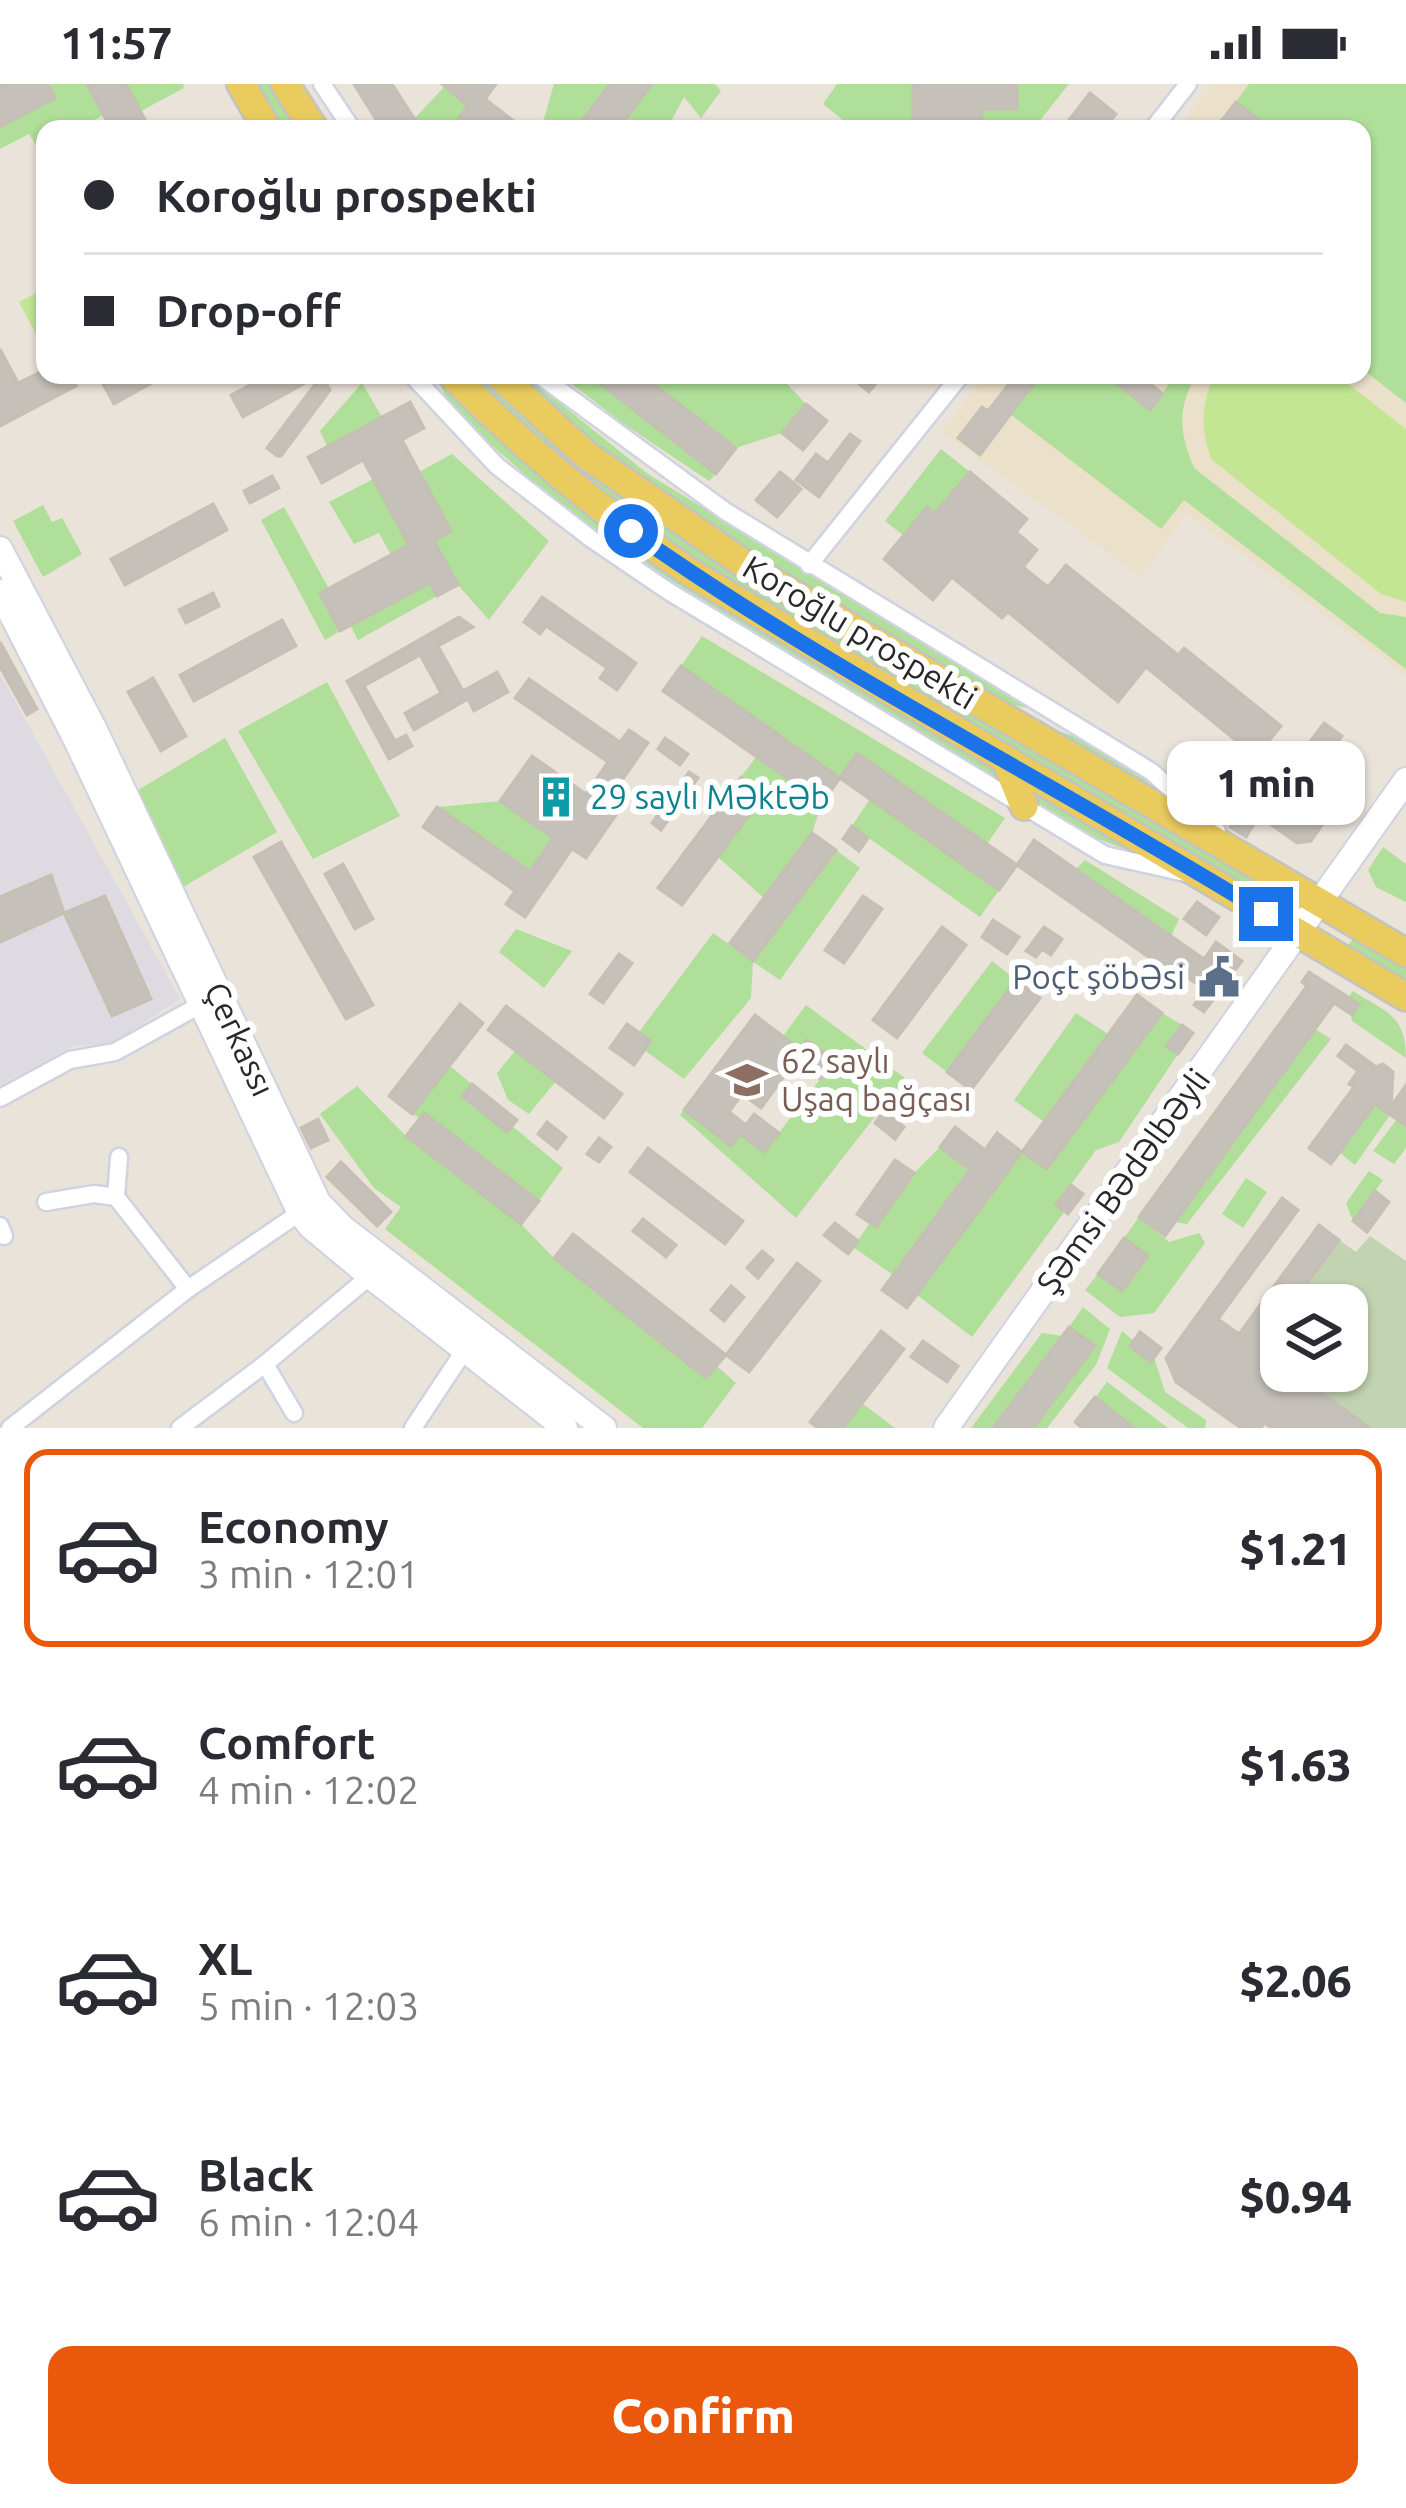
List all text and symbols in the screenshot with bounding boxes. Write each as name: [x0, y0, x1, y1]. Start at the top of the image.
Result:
text: 11:57: [60, 17, 173, 68]
text: Koroğlu prospekti: [156, 170, 537, 221]
text: Drop-off: [156, 285, 341, 336]
route start: [604, 504, 658, 558]
street label: Koroğlu prospekti: [737, 547, 984, 716]
callout: 1 min: [1167, 740, 1365, 824]
text: 1 min: [1216, 761, 1316, 804]
building icon: 29 saylı Məktəb: [533, 774, 579, 820]
place label: 29 saylı Məktəb: [590, 778, 830, 815]
route end: [1239, 887, 1293, 941]
public building icon: Poçt şöbəsi: [1196, 954, 1242, 1000]
place label: Poçt şöbəsi: [1012, 958, 1185, 995]
street label: Çerkassı: [198, 976, 283, 1102]
place label: 62 saylı Uşaq bağçası: [781, 1042, 971, 1117]
school or university icon: 62 saylı Uşaq bağçası: [724, 1057, 770, 1103]
street label: Şəmsi Bədəlbəyli: [1029, 1061, 1217, 1300]
map controls: [1260, 1284, 1368, 1392]
button: layers: [1260, 1284, 1368, 1392]
icon: car: [54, 1494, 162, 1602]
text: Economy: [198, 1501, 389, 1552]
text: $1.21: [1239, 1523, 1352, 1574]
text: 3 min · 12:01: [198, 1552, 419, 1595]
icon: car: [54, 1710, 162, 1818]
text: Comfort: [198, 1717, 375, 1768]
text: $1.63: [1239, 1739, 1352, 1790]
text: 4 min · 12:02: [198, 1768, 419, 1811]
icon: car: [54, 1926, 162, 2034]
text: XL: [198, 1933, 252, 1984]
text: $2.06: [1239, 1955, 1352, 2006]
text: 5 min · 12:03: [198, 1984, 419, 2027]
icon: car: [54, 2142, 162, 2250]
text: Black: [198, 2149, 314, 2200]
text: $0.94: [1239, 2171, 1352, 2222]
text: 6 min · 12:04: [198, 2200, 419, 2243]
button: Confirm: [48, 2346, 1358, 2484]

